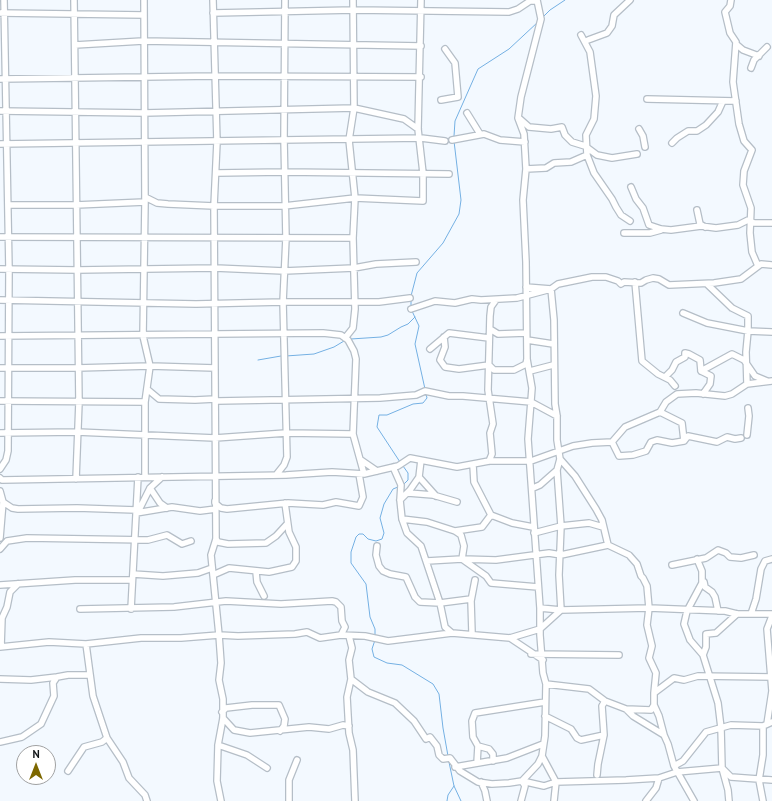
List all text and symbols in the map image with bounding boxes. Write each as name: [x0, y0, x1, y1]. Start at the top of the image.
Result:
north arrow: [16, 745, 56, 785]
text: N: [32, 747, 40, 761]

